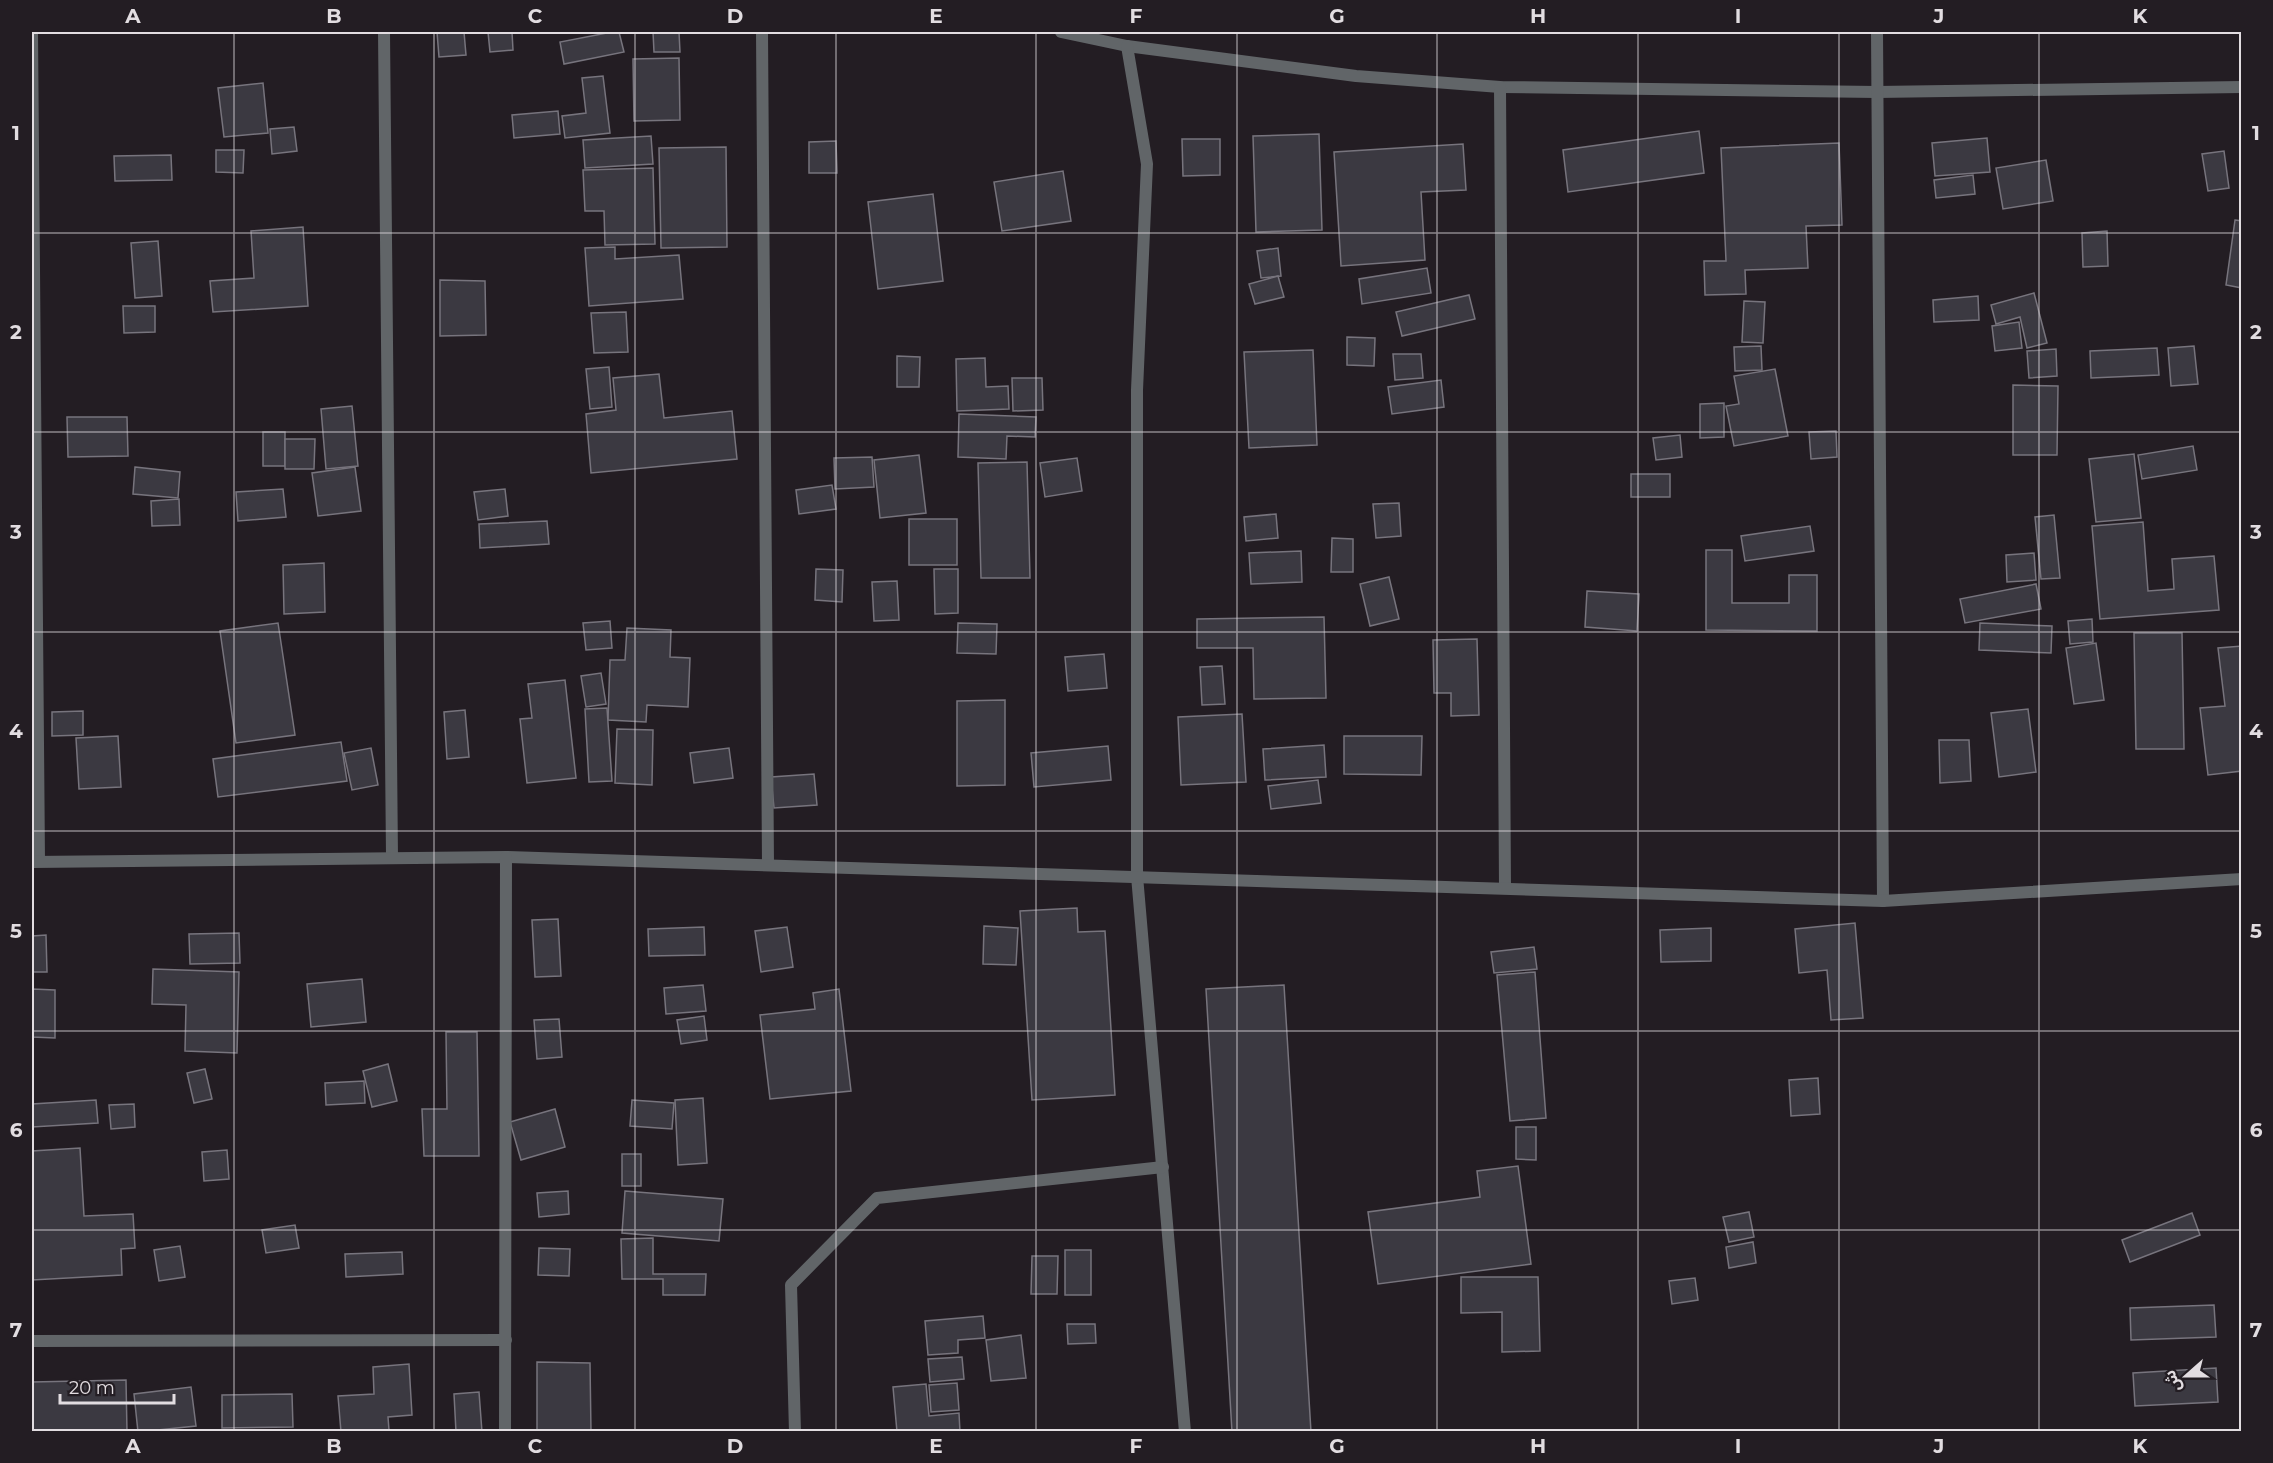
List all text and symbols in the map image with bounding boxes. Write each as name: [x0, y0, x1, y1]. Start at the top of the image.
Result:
text: A: [124, 4, 141, 28]
text: B: [326, 4, 342, 28]
text: C: [528, 4, 543, 28]
text: D: [727, 4, 743, 28]
text: E: [929, 4, 943, 28]
text: F: [1130, 4, 1143, 28]
text: G: [1329, 4, 1345, 28]
text: H: [1530, 4, 1546, 28]
text: I: [1735, 4, 1741, 28]
text: J: [1933, 4, 1944, 28]
text: K: [2133, 4, 2149, 28]
text: 1: [12, 121, 20, 145]
text: 1: [2252, 121, 2260, 145]
text: 2: [10, 320, 22, 344]
text: 2: [2250, 320, 2262, 344]
text: 3: [9, 520, 22, 544]
text: 3: [2249, 520, 2262, 544]
text: 4: [9, 719, 23, 743]
text: 4: [2249, 719, 2263, 743]
text: 5: [10, 919, 22, 943]
text: 5: [2250, 919, 2262, 943]
text: 6: [10, 1118, 23, 1142]
text: 6: [2250, 1118, 2263, 1142]
text: 7: [10, 1318, 22, 1342]
text: 7: [2250, 1318, 2262, 1342]
north arrow: [2156, 1346, 2216, 1406]
scale bar: [60, 1367, 174, 1405]
text: ش: [2160, 1367, 2185, 1395]
text: 20 m: [69, 1377, 115, 1399]
text: A: [124, 1434, 141, 1458]
text: B: [326, 1434, 342, 1458]
text: C: [528, 1434, 543, 1458]
text: D: [727, 1434, 743, 1458]
text: E: [929, 1434, 943, 1458]
text: F: [1130, 1434, 1143, 1458]
text: G: [1329, 1434, 1345, 1458]
text: H: [1530, 1434, 1546, 1458]
text: I: [1735, 1434, 1741, 1458]
text: J: [1933, 1434, 1944, 1458]
text: K: [2133, 1434, 2149, 1458]

